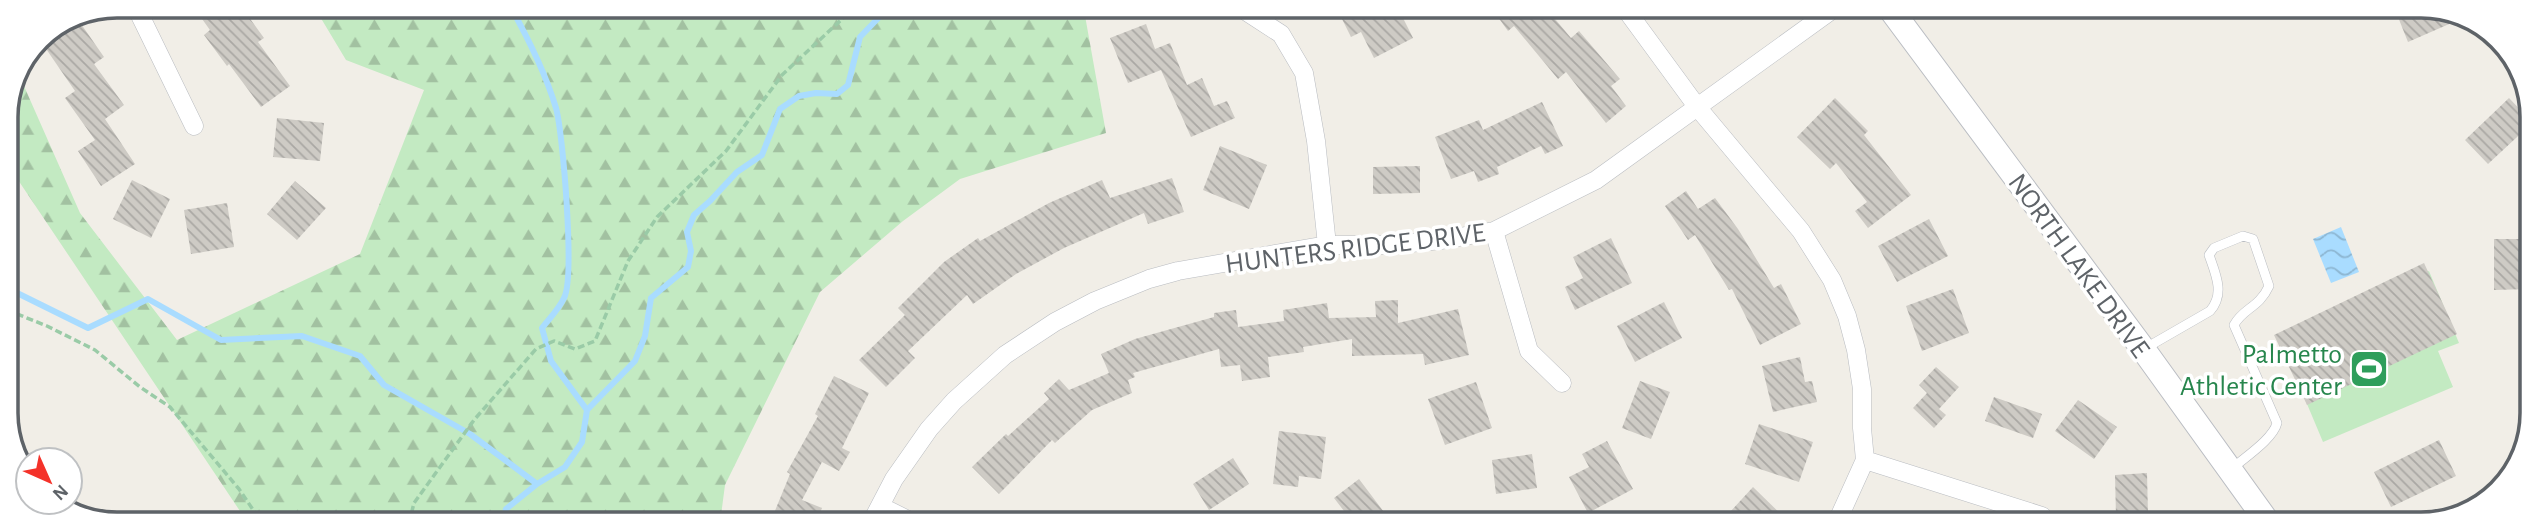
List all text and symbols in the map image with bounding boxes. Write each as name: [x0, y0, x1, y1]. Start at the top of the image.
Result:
street label: NORTH LAKE DRIVE: [2003, 169, 2154, 363]
street label: HUNTERS RIDGE DRIVE: [1224, 219, 1487, 279]
place label: Palmetto Athletic Center: [2180, 341, 2342, 401]
sports icon: Palmetto Athletic Center: [2348, 348, 2390, 390]
north arrow: [14, 446, 84, 516]
text: N: [49, 481, 71, 503]

